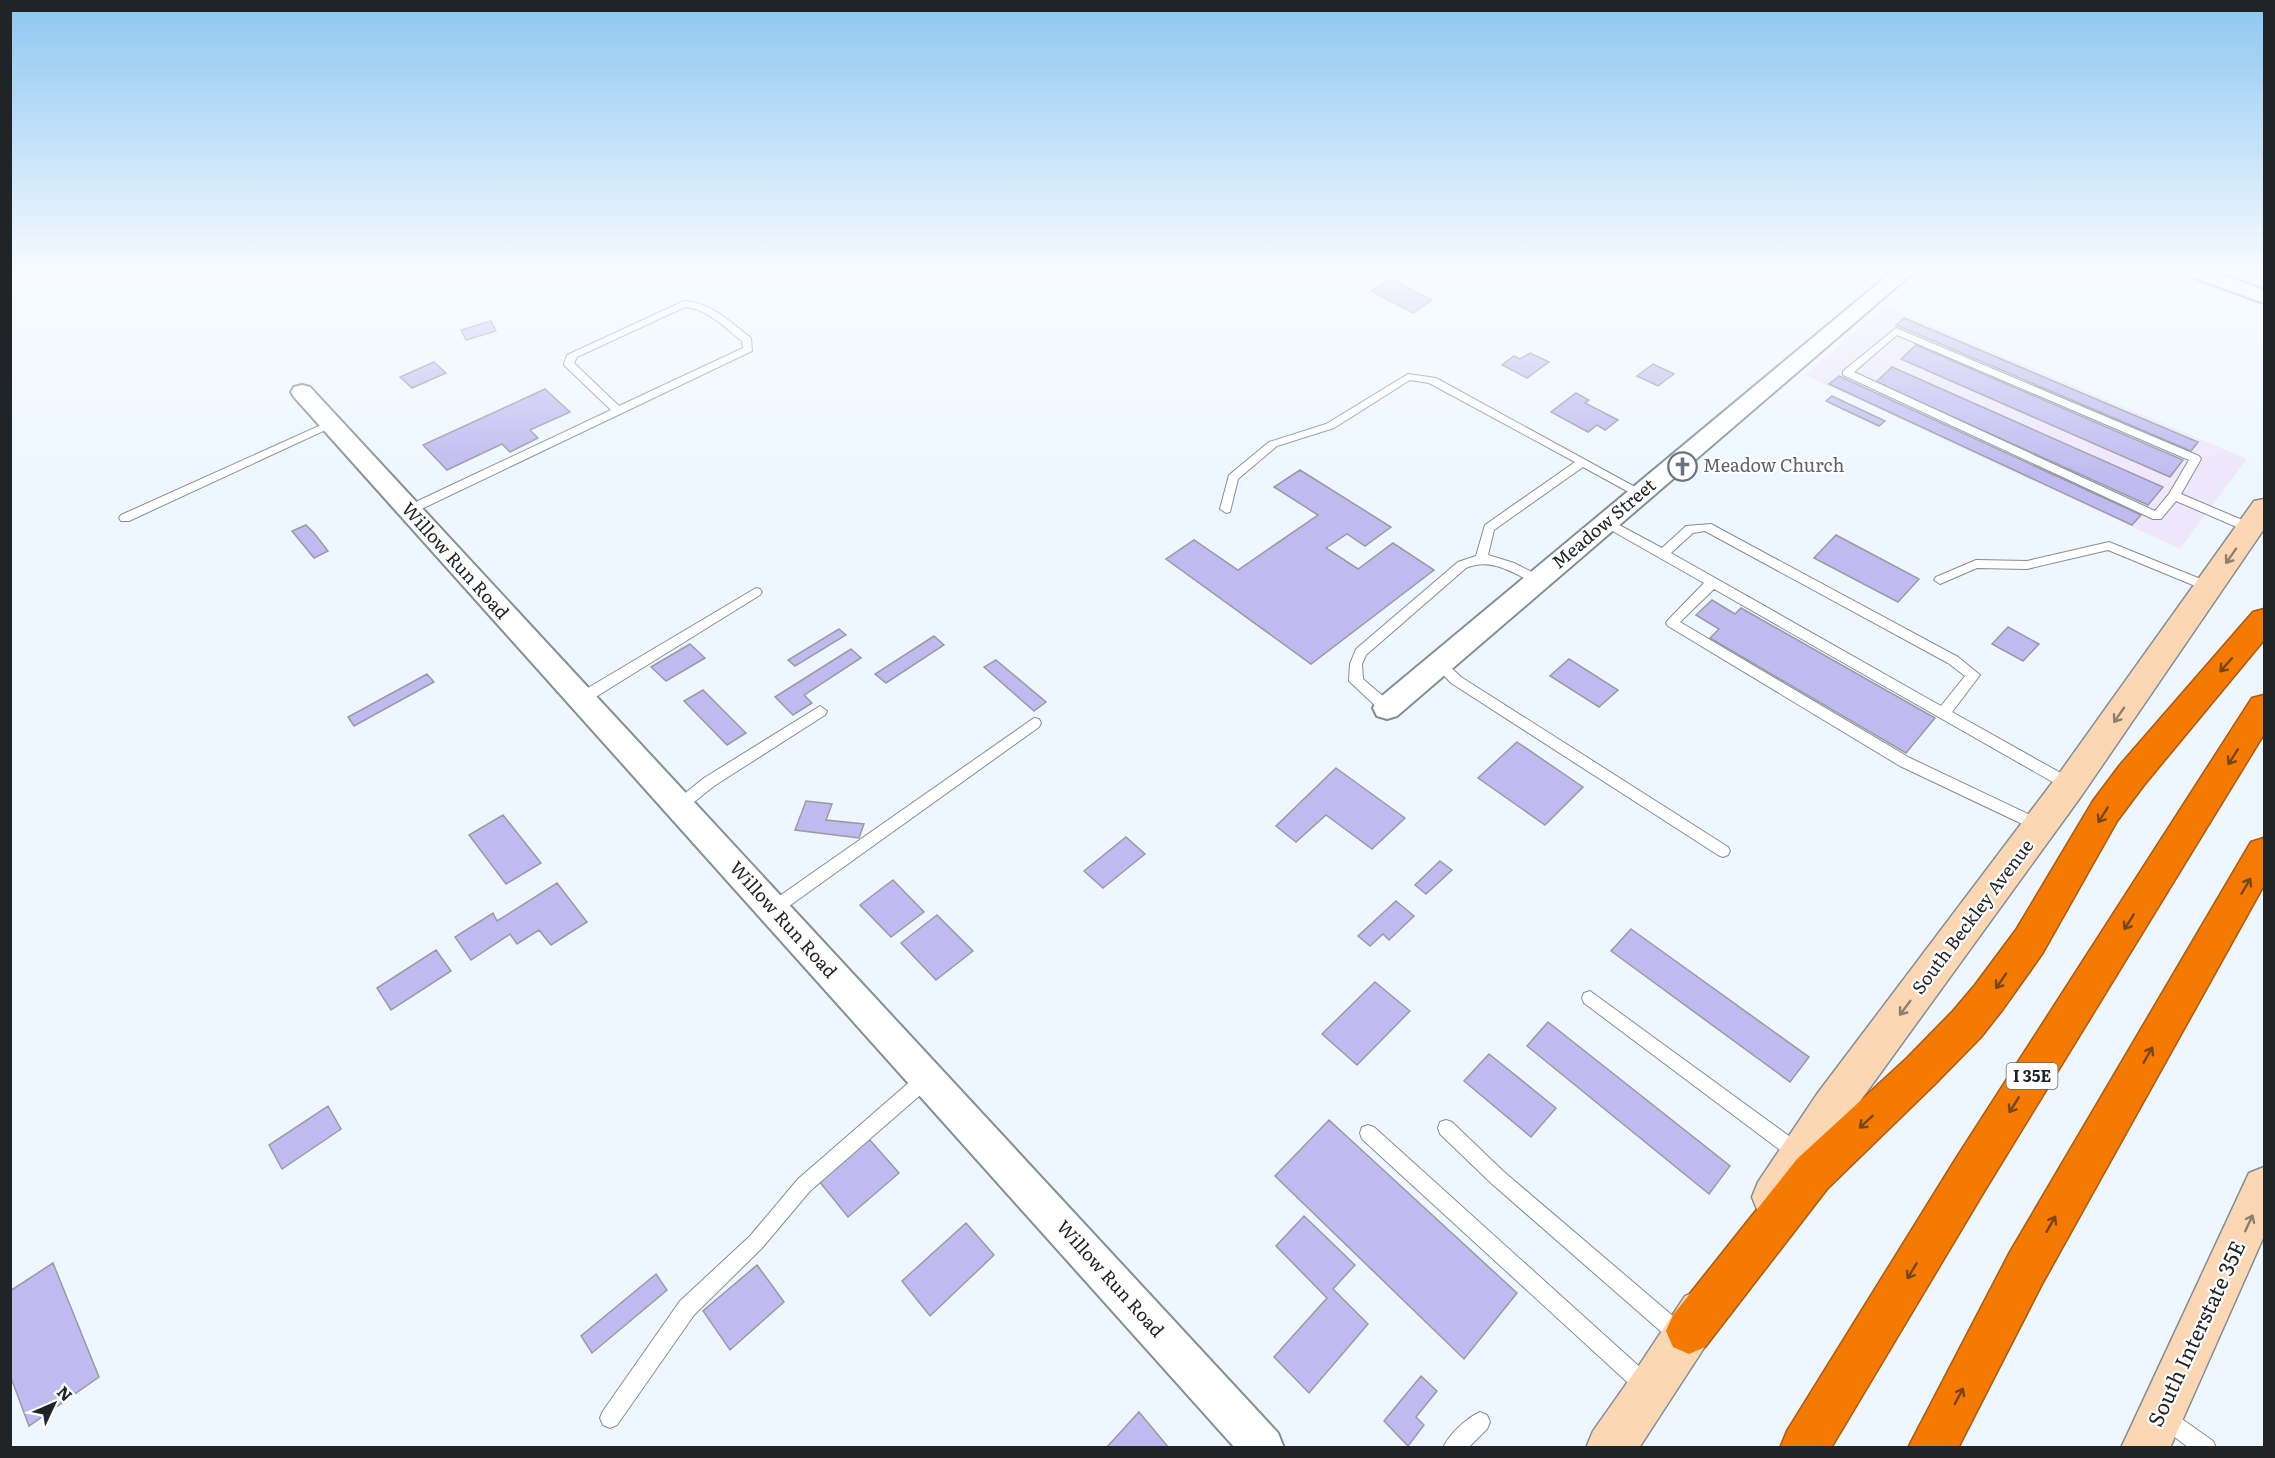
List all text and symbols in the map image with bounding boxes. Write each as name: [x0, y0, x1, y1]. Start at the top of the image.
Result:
church icon: Meadow Church: [1666, 450, 1698, 482]
place label: Meadow Church: [1703, 451, 1844, 478]
street label: Meadow Street: [1545, 471, 1661, 574]
street label: Willow Run Road: [396, 495, 516, 625]
one-way arrow: [2225, 547, 2237, 563]
one-way arrow: [2220, 657, 2233, 673]
one-way arrow: [2113, 707, 2125, 723]
one-way arrow: [2227, 748, 2239, 765]
one-way arrow: [2096, 807, 2109, 824]
street label: South Beckley Avenue: [1904, 833, 2039, 999]
street label: Willow Run Road: [724, 854, 844, 984]
one-way arrow: [2240, 878, 2252, 895]
one-way arrow: [2123, 913, 2135, 930]
one-way arrow: [1994, 973, 2007, 989]
one-way arrow: [1899, 1000, 1911, 1016]
one-way arrow: [2143, 1047, 2155, 1064]
road number: I 35E: [2006, 1063, 2058, 1089]
one-way arrow: [2008, 1096, 2020, 1113]
one-way arrow: [1859, 1115, 1874, 1129]
street label: Willow Run Road: [1051, 1213, 1171, 1343]
one-way arrow: [2243, 1214, 2255, 1232]
one-way arrow: [2045, 1216, 2057, 1233]
street label: South Interstate 35E: [2138, 1235, 2251, 1431]
one-way arrow: [1906, 1262, 1918, 1279]
north arrow: [24, 1374, 84, 1434]
text: N: [52, 1380, 79, 1406]
one-way arrow: [1954, 1387, 1965, 1405]

